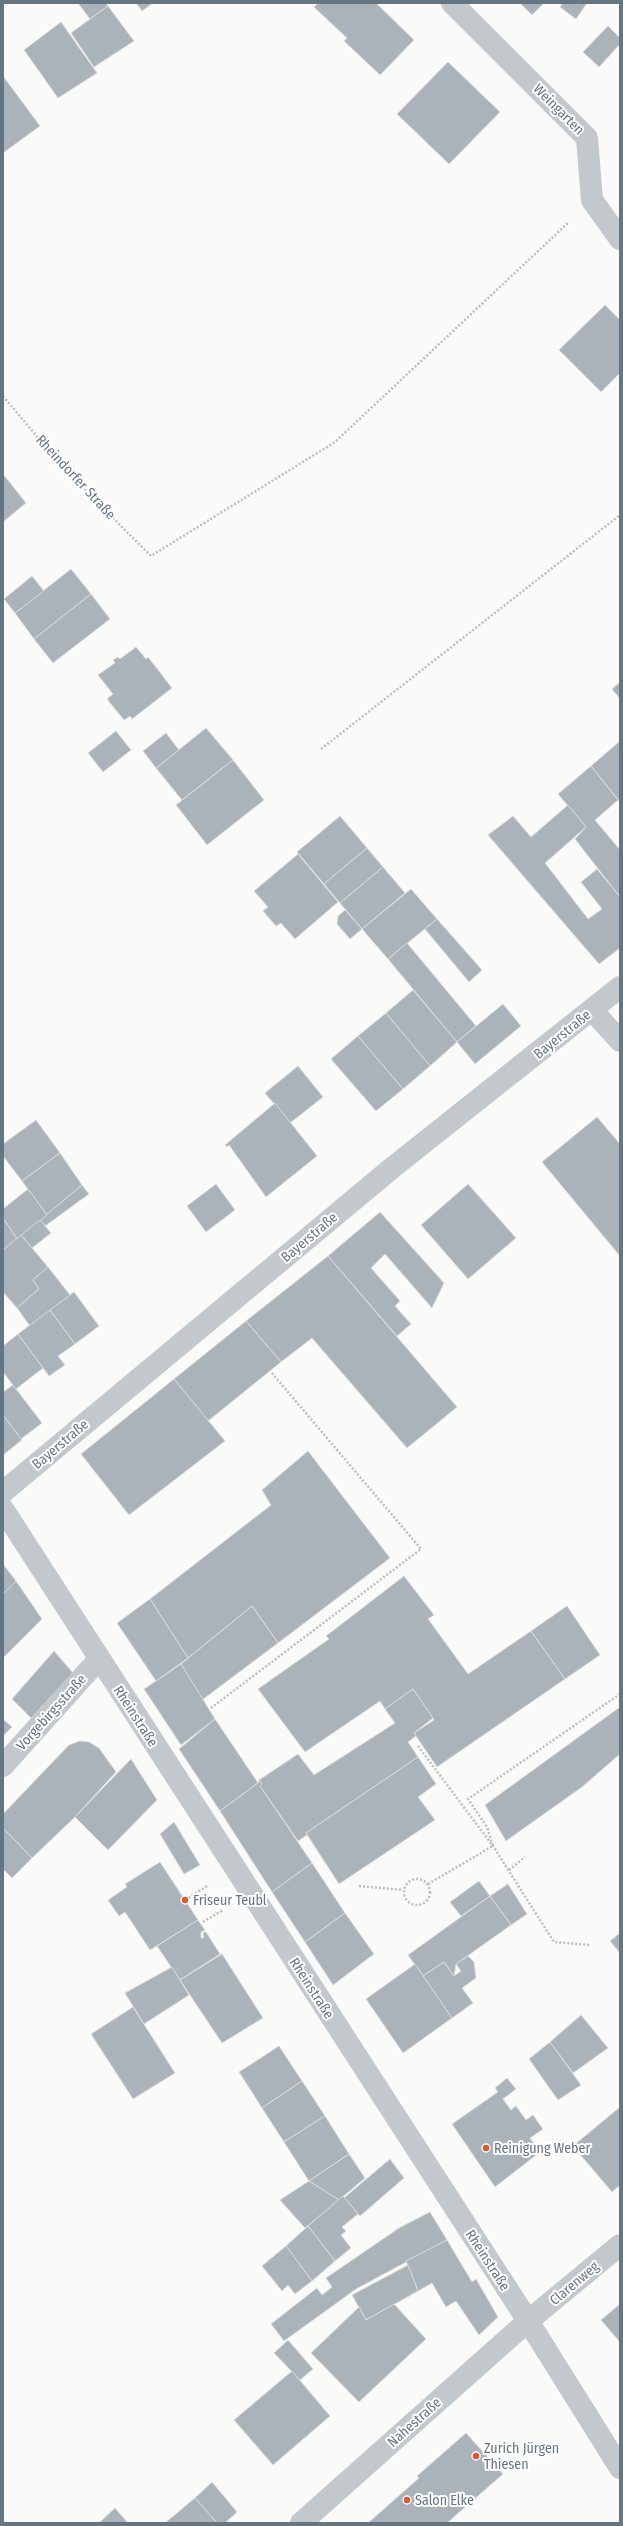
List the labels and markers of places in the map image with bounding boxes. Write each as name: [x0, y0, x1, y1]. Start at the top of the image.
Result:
place label: Friseur Teubl: [193, 1892, 267, 1909]
marker: Friseur Teubl: [180, 1895, 190, 1905]
place label: Reinigung Weber: [494, 2140, 590, 2157]
marker: Reinigung Weber: [481, 2143, 491, 2153]
place label: Zurich Jürgen Thiesen: [484, 2440, 559, 2473]
marker: Zurich Jürgen Thiesen: [471, 2451, 481, 2461]
place label: Salon Elke: [415, 2492, 474, 2509]
marker: Salon Elke: [402, 2495, 412, 2505]

